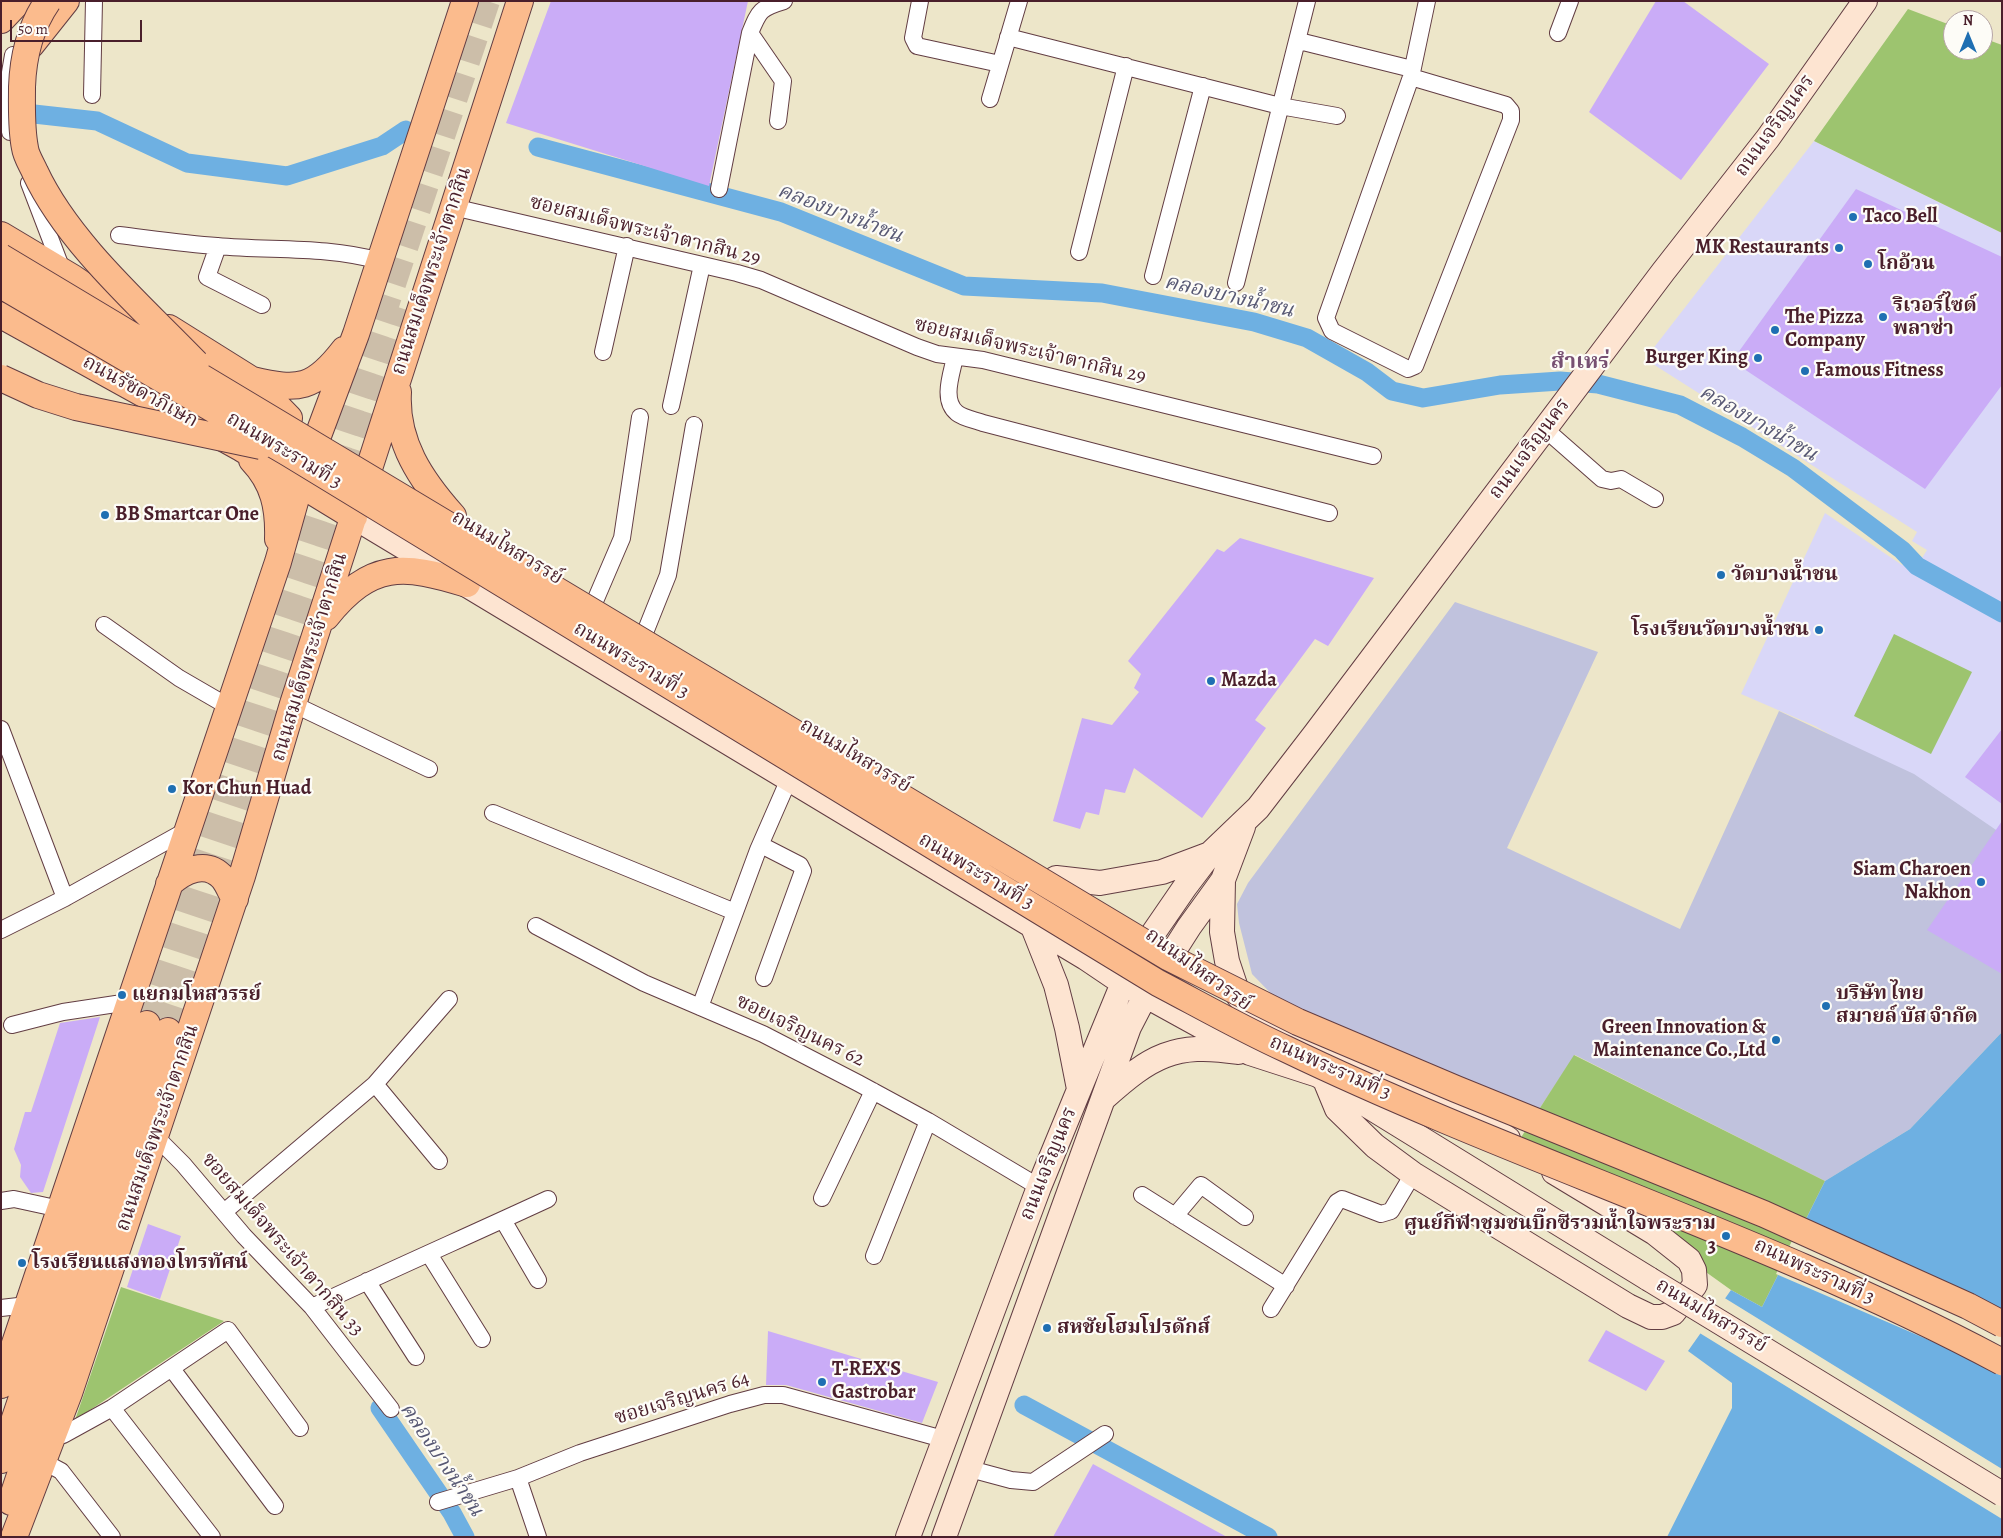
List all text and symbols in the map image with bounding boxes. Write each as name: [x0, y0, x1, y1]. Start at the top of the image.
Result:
scale bar: [12, 10, 145, 42]
north arrow: [1943, 10, 1993, 60]
text: N: [1963, 11, 1973, 30]
text: 50 m: [18, 19, 48, 39]
street label: ถนนเจริญนคร: [1730, 70, 1820, 182]
street label: ถนนสมเด็จพระเจ้าตากสิน: [387, 164, 477, 378]
water label: คลองบางน้ำชน: [774, 179, 906, 249]
street label: ซอยสมเด็จพระเจ้าตากสิน 29: [527, 191, 763, 271]
place label: Taco Bell: [1863, 205, 1937, 229]
marker: Taco Bell: [1847, 211, 1859, 223]
place label: MK Restaurants: [1695, 236, 1829, 260]
marker: MK Restaurants: [1833, 242, 1845, 254]
place label: โกอ้วน: [1878, 252, 1935, 276]
marker: โกอ้วน: [1862, 258, 1874, 270]
water label: คลองบางน้ำชน: [1162, 270, 1296, 324]
place label: ริเวอร์ไซด์ พลาซ่า: [1893, 294, 1977, 341]
place label: The Pizza Company: [1785, 306, 1865, 353]
marker: ริเวอร์ไซด์ พลาซ่า: [1877, 311, 1889, 323]
street label: ซอยสมเด็จพระเจ้าตากสิน 29: [912, 313, 1148, 389]
marker: The Pizza Company: [1769, 324, 1781, 336]
place label: Burger King: [1645, 346, 1748, 370]
street label: ถนนรัชดาภิเษก: [78, 350, 202, 434]
district label: สำเหร่: [1551, 350, 1609, 376]
marker: Burger King: [1752, 352, 1764, 364]
place label: Famous Fitness: [1815, 359, 1944, 383]
marker: Famous Fitness: [1799, 365, 1811, 377]
water label: คลองบางน้ำชน: [1695, 380, 1821, 468]
street label: ถนนเจริญนคร: [1484, 394, 1576, 504]
street label: ถนนพระรามที่ 3: [222, 407, 346, 495]
place label: BB Smartcar One: [115, 503, 259, 527]
street label: ถนนมไหสวรรย์: [447, 505, 567, 591]
marker: BB Smartcar One: [99, 509, 111, 521]
street label: ถนนสมเด็จพระเจ้าตากสิน: [267, 550, 353, 764]
place label: วัดบางน้ำชน: [1731, 563, 1838, 587]
marker: วัดบางน้ำชน: [1715, 569, 1727, 581]
street label: ถนนพระรามที่ 3: [569, 617, 693, 705]
place label: โรงเรียนวัดบางน้ำชน: [1631, 618, 1809, 642]
marker: โรงเรียนวัดบางน้ำชน: [1813, 624, 1825, 636]
place label: Mazda: [1221, 669, 1277, 693]
marker: Mazda: [1205, 675, 1217, 687]
street label: ถนนมไหสวรรย์: [795, 713, 915, 799]
place label: Kor Chun Huad: [182, 777, 311, 801]
marker: Kor Chun Huad: [166, 783, 178, 795]
street label: ถนนพระรามที่ 3: [914, 828, 1038, 916]
place label: Siam Charoen Nakhon: [1853, 858, 1971, 905]
marker: Siam Charoen Nakhon: [1975, 876, 1987, 888]
street label: ถนนมไหสวรรย์: [1140, 923, 1256, 1017]
place label: บริษัท ไทย สมายล์ บัส จำกัด: [1836, 982, 1978, 1029]
place label: แยกมโหสวรรย์: [132, 983, 261, 1007]
marker: แยกมโหสวรรย์: [116, 989, 128, 1001]
street label: ซอยเจริญนคร 62: [732, 990, 868, 1072]
marker: บริษัท ไทย สมายล์ บัส จำกัด: [1820, 1000, 1832, 1012]
place label: Green Innovation & Maintenance Co.,Ltd: [1593, 1016, 1766, 1063]
street label: ถนนสมเด็จพระเจ้าตากสิน: [111, 1021, 205, 1235]
street label: ถนนพระรามที่ 3: [1265, 1030, 1395, 1106]
marker: Green Innovation & Maintenance Co.,Ltd: [1770, 1034, 1782, 1046]
street label: ถนนเจริญนคร: [1015, 1104, 1083, 1224]
street label: ซอยสมเด็จพระเจ้าตากสิน 33: [196, 1148, 368, 1342]
place label: ศูนย์กีฬาชุมชนบิ๊กซีรวมน้ำใจพระราม 3: [1404, 1212, 1716, 1259]
marker: ศูนย์กีฬาชุมชนบิ๊กซีรวมน้ำใจพระราม 3: [1720, 1230, 1732, 1242]
street label: ถนนพระรามที่ 3: [1750, 1233, 1878, 1311]
place label: โรงเรียนแสงทองโทรทัศน์: [32, 1251, 248, 1275]
marker: โรงเรียนแสงทองโทรทัศน์: [16, 1257, 28, 1269]
street label: ถนนมไหสวรรย์: [1651, 1273, 1771, 1359]
place label: สหชัยโฮมโปรดักส์: [1057, 1316, 1210, 1340]
marker: สหชัยโฮมโปรดักส์: [1041, 1322, 1053, 1334]
place label: T-REX'S Gastrobar: [832, 1358, 916, 1405]
street label: ซอยเจริญนคร 64: [612, 1367, 752, 1431]
marker: T-REX'S Gastrobar: [816, 1376, 828, 1388]
water label: คลองบางน้ำชน: [394, 1398, 488, 1522]

